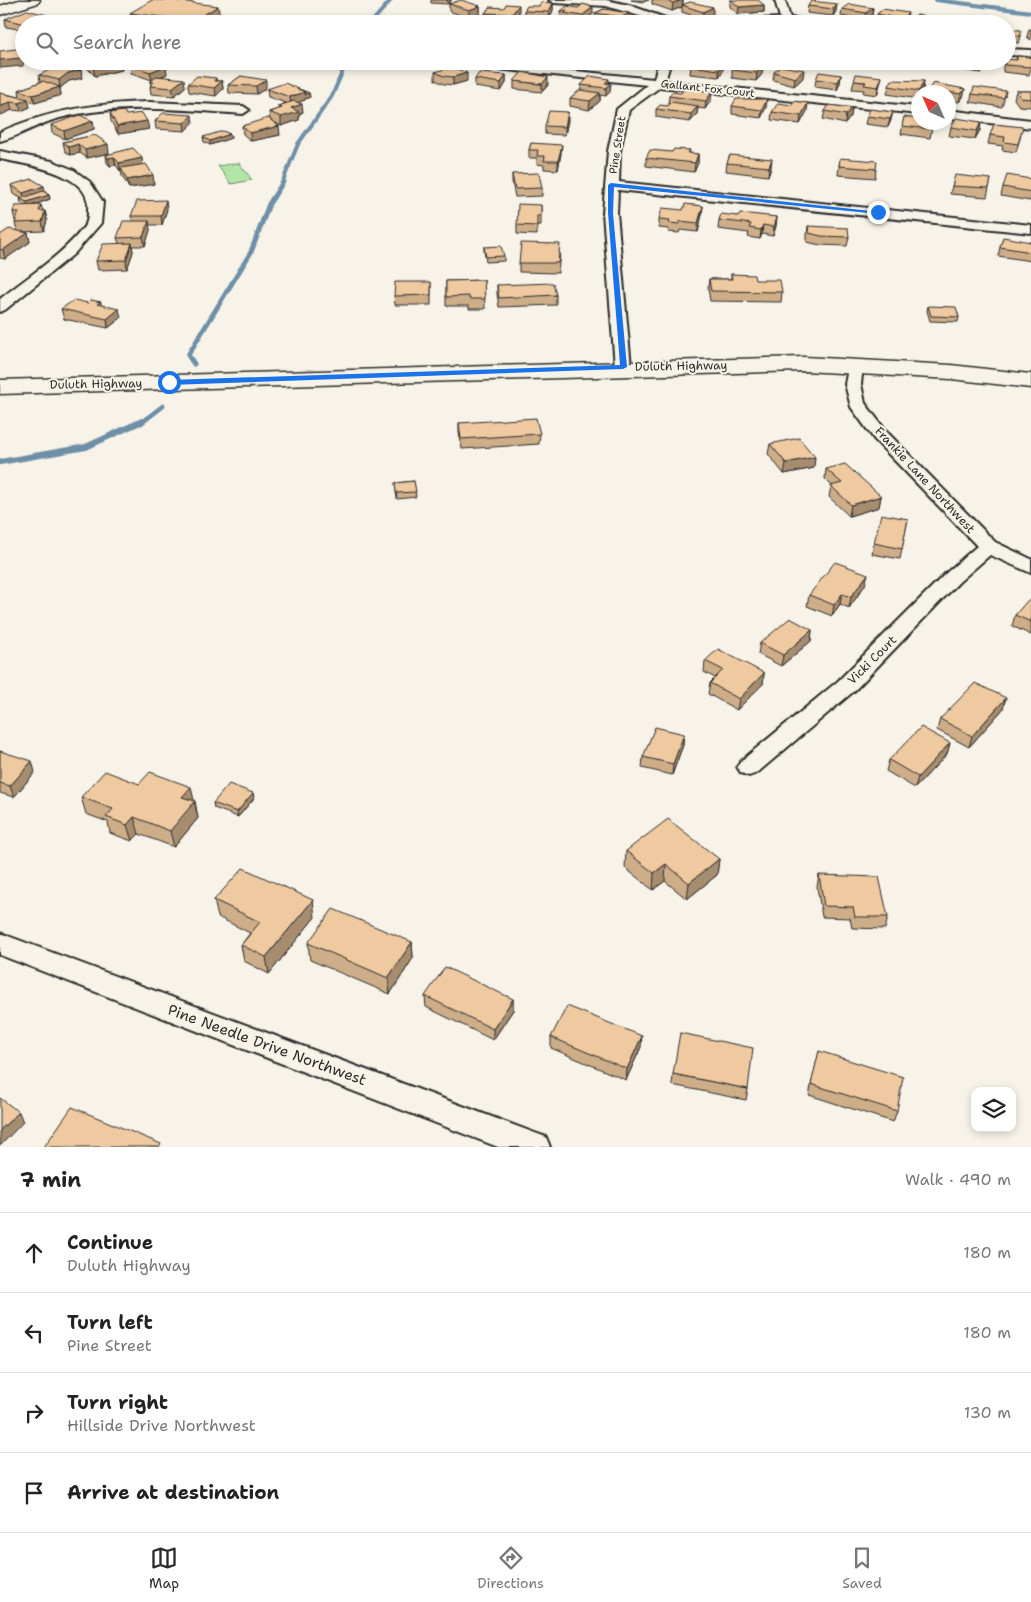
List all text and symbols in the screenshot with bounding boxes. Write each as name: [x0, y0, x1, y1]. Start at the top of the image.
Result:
search box: [15, 15, 1016, 70]
icon: search: [33, 29, 61, 57]
text: Search here: [73, 30, 182, 55]
street label: Gallant Fox Court: [660, 76, 756, 101]
north arrow: [911, 85, 956, 130]
street label: Pine Street: [606, 115, 629, 175]
route end: [867, 201, 890, 224]
street label: Duluth Highway: [635, 357, 728, 375]
route start: [158, 371, 181, 394]
street label: Duluth Highway: [50, 375, 143, 393]
street label: Frankie Lane Northwest: [871, 423, 979, 537]
street label: Vicki Court: [844, 632, 900, 688]
street label: Pine Needle Drive Northwest: [165, 1000, 369, 1090]
map controls: [971, 1087, 1016, 1132]
button: layers: [971, 1087, 1016, 1132]
text: 7 min: [20, 1166, 81, 1194]
text: Walk · 490 m: [905, 1169, 1011, 1190]
text: Continue: [67, 1230, 153, 1255]
icon: ahead: [20, 1239, 48, 1267]
text: 180 m: [963, 1242, 1011, 1263]
text: Duluth Highway: [67, 1255, 191, 1276]
text: Turn left: [67, 1310, 153, 1335]
icon: left: [20, 1319, 48, 1347]
text: 180 m: [963, 1322, 1011, 1343]
text: Pine Street: [67, 1335, 152, 1356]
text: Turn right: [67, 1390, 168, 1415]
icon: right: [20, 1399, 48, 1427]
text: 130 m: [964, 1402, 1011, 1423]
text: Hillside Drive Northwest: [67, 1415, 256, 1436]
icon: arrive: [20, 1479, 48, 1507]
text: Arrive at destination: [67, 1480, 279, 1505]
tab: Map: [149, 1544, 179, 1592]
tab: Directions: [477, 1544, 544, 1592]
tab: Saved: [842, 1544, 882, 1592]

